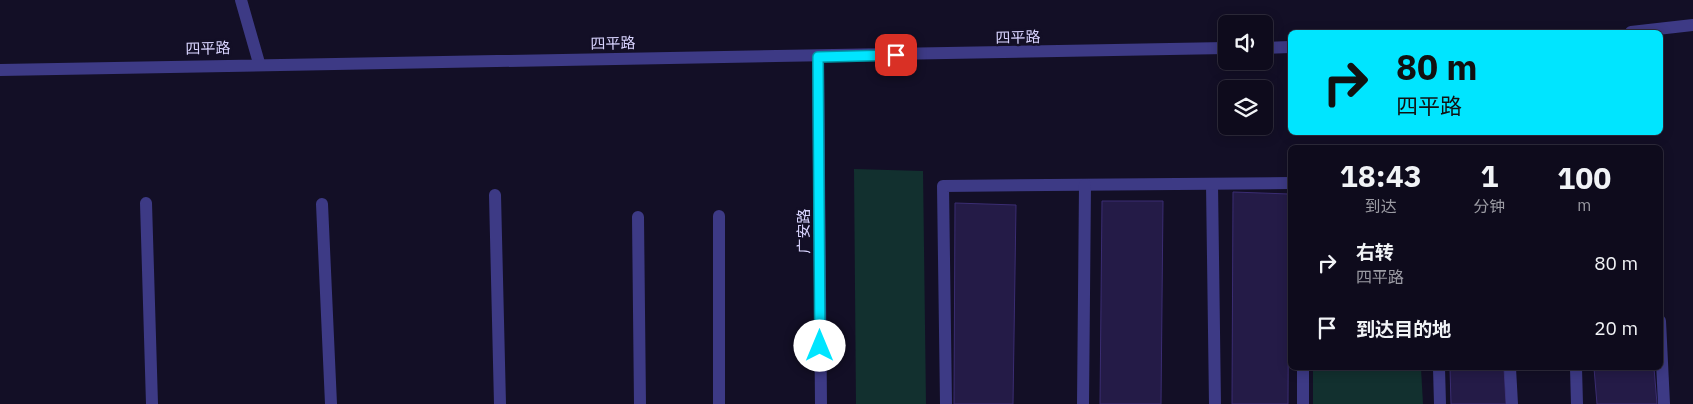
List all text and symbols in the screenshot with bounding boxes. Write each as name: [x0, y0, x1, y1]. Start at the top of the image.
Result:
map controls: [1218, 15, 1273, 135]
button: sound: [1218, 15, 1273, 70]
street label: 四平路: [995, 27, 1041, 47]
street label: 四平路: [590, 33, 636, 53]
pin: [875, 34, 917, 76]
street label: 四平路: [185, 38, 231, 58]
icon: arrive: [882, 41, 910, 69]
text: 80 m: [1396, 44, 1478, 90]
icon: right: [1313, 50, 1378, 115]
button: layers: [1218, 80, 1273, 135]
text: 四平路: [1396, 91, 1462, 120]
text: 18:43: [1340, 156, 1422, 195]
text: 1: [1480, 156, 1498, 195]
text: 100: [1557, 158, 1611, 197]
text: m: [1577, 195, 1591, 215]
text: 到达: [1365, 196, 1397, 216]
text: 分钟: [1473, 196, 1505, 216]
street label: 广安路: [794, 208, 813, 254]
text: 右转: [1356, 240, 1394, 264]
icon: right: [1313, 249, 1341, 277]
text: 80 m: [1594, 251, 1638, 275]
text: 四平路: [1356, 267, 1404, 287]
icon: arrive: [1313, 314, 1341, 342]
text: 20 m: [1594, 316, 1638, 340]
text: 到达目的地: [1356, 317, 1451, 341]
position arrow: [793, 319, 845, 371]

